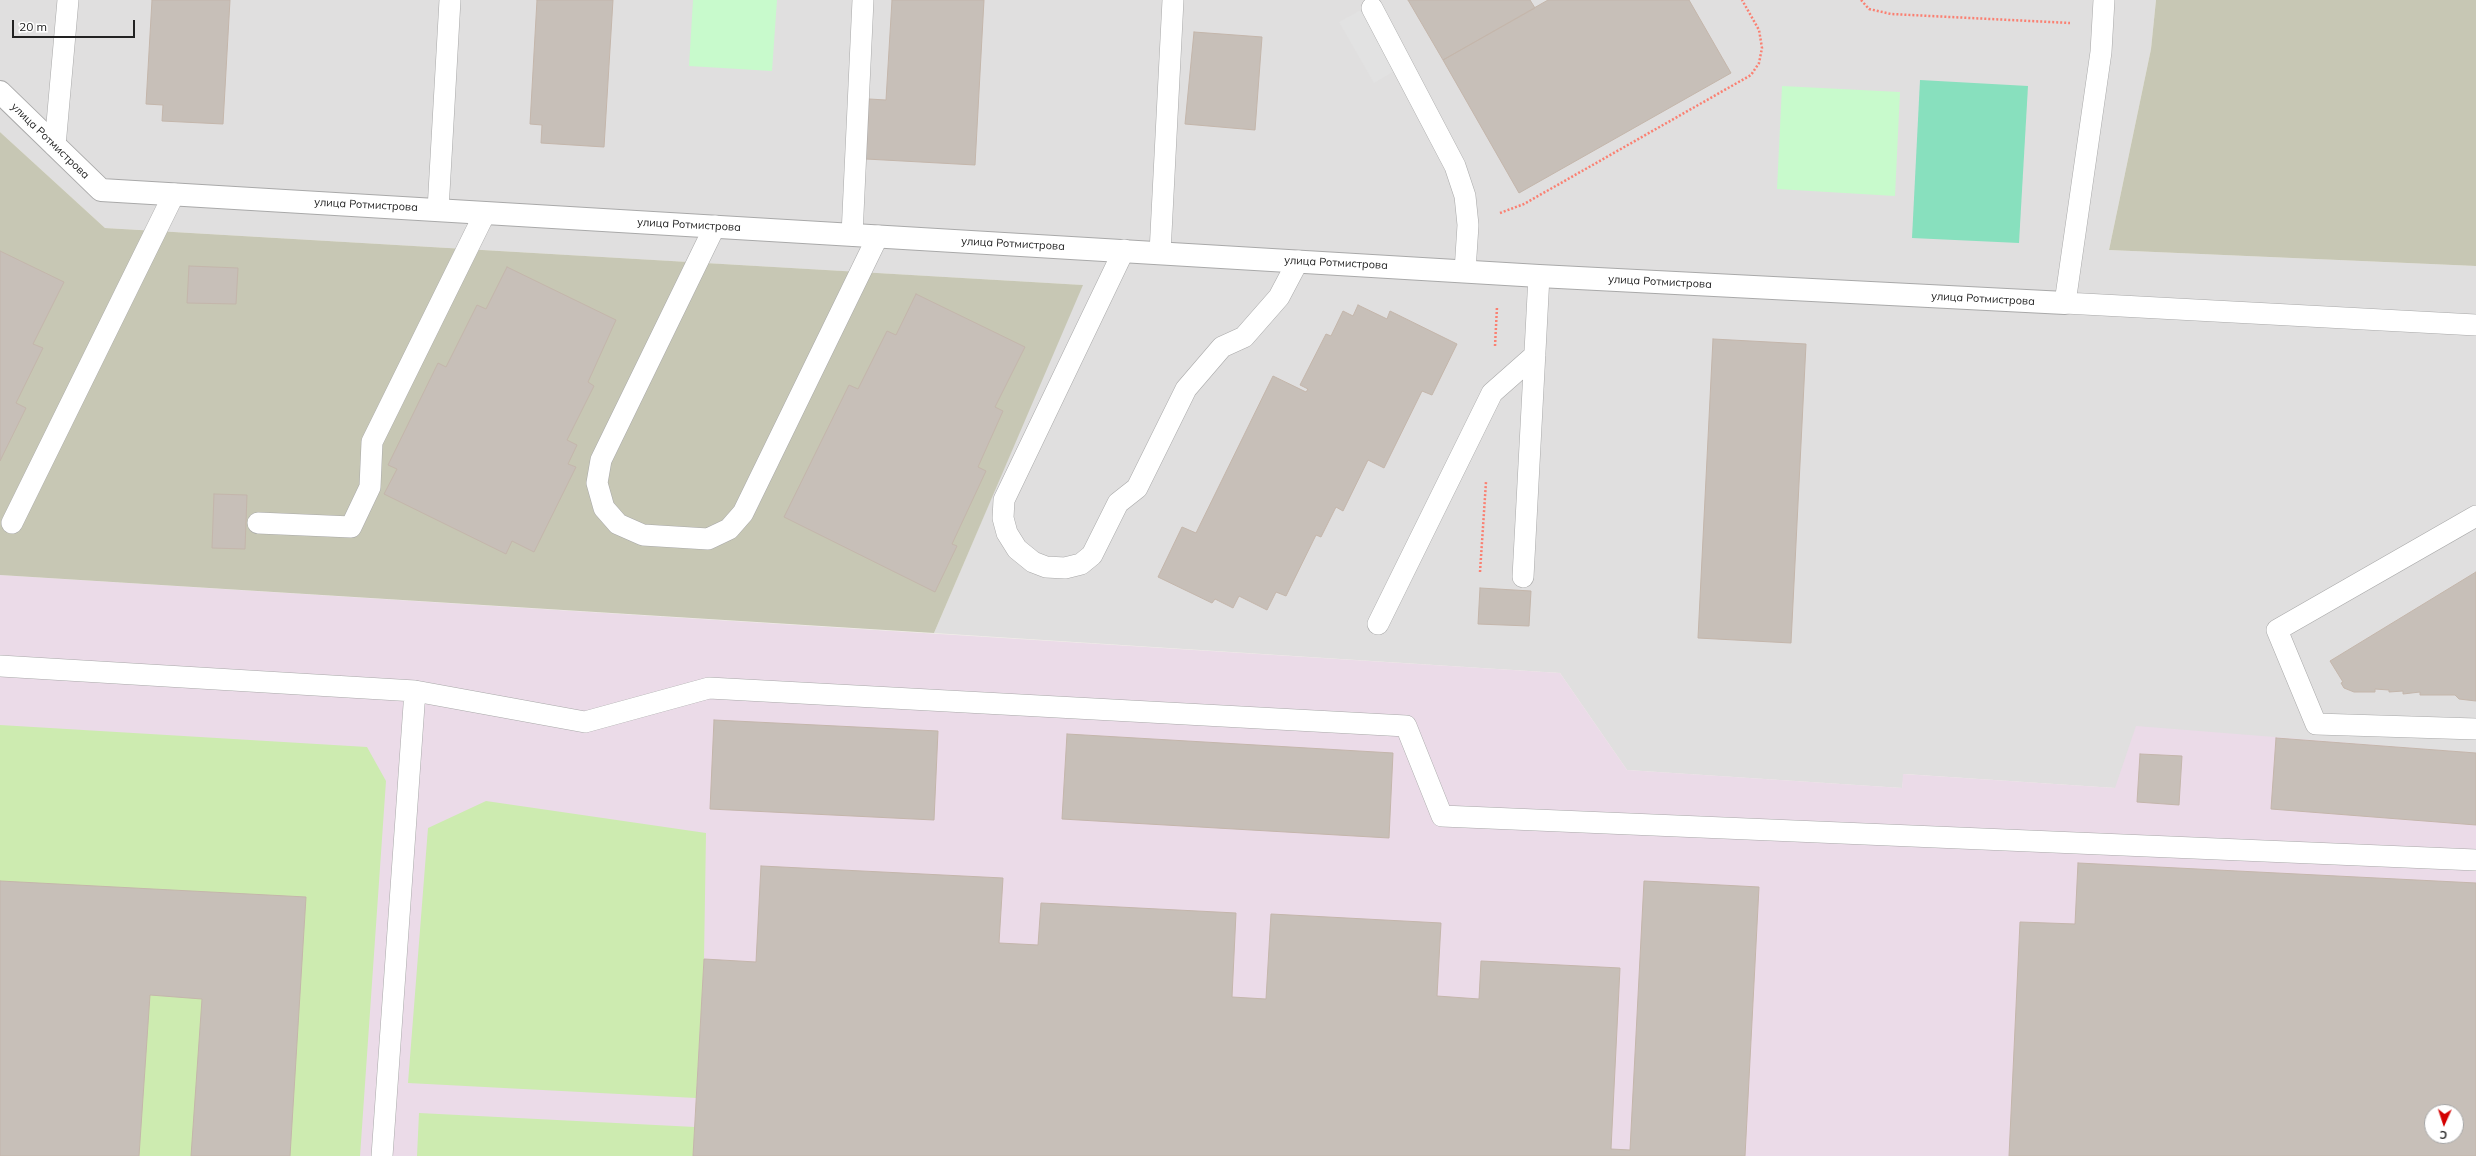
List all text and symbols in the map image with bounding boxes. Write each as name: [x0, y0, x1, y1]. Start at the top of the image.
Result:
scale bar: [14, 12, 137, 38]
text: 20 m: [19, 19, 47, 34]
street label: улица Ротмистрова: [8, 100, 92, 182]
street label: улица Ротмистрова: [314, 196, 418, 214]
street label: улица Ротмистрова: [637, 216, 741, 234]
street label: улица Ротмистрова: [961, 235, 1065, 253]
street label: улица Ротмистрова: [1284, 254, 1388, 272]
street label: улица Ротмистрова: [1608, 273, 1712, 291]
street label: улица Ротмистрова: [1931, 290, 2035, 308]
north arrow: [2424, 1104, 2464, 1144]
text: С: [2439, 1128, 2448, 1142]

